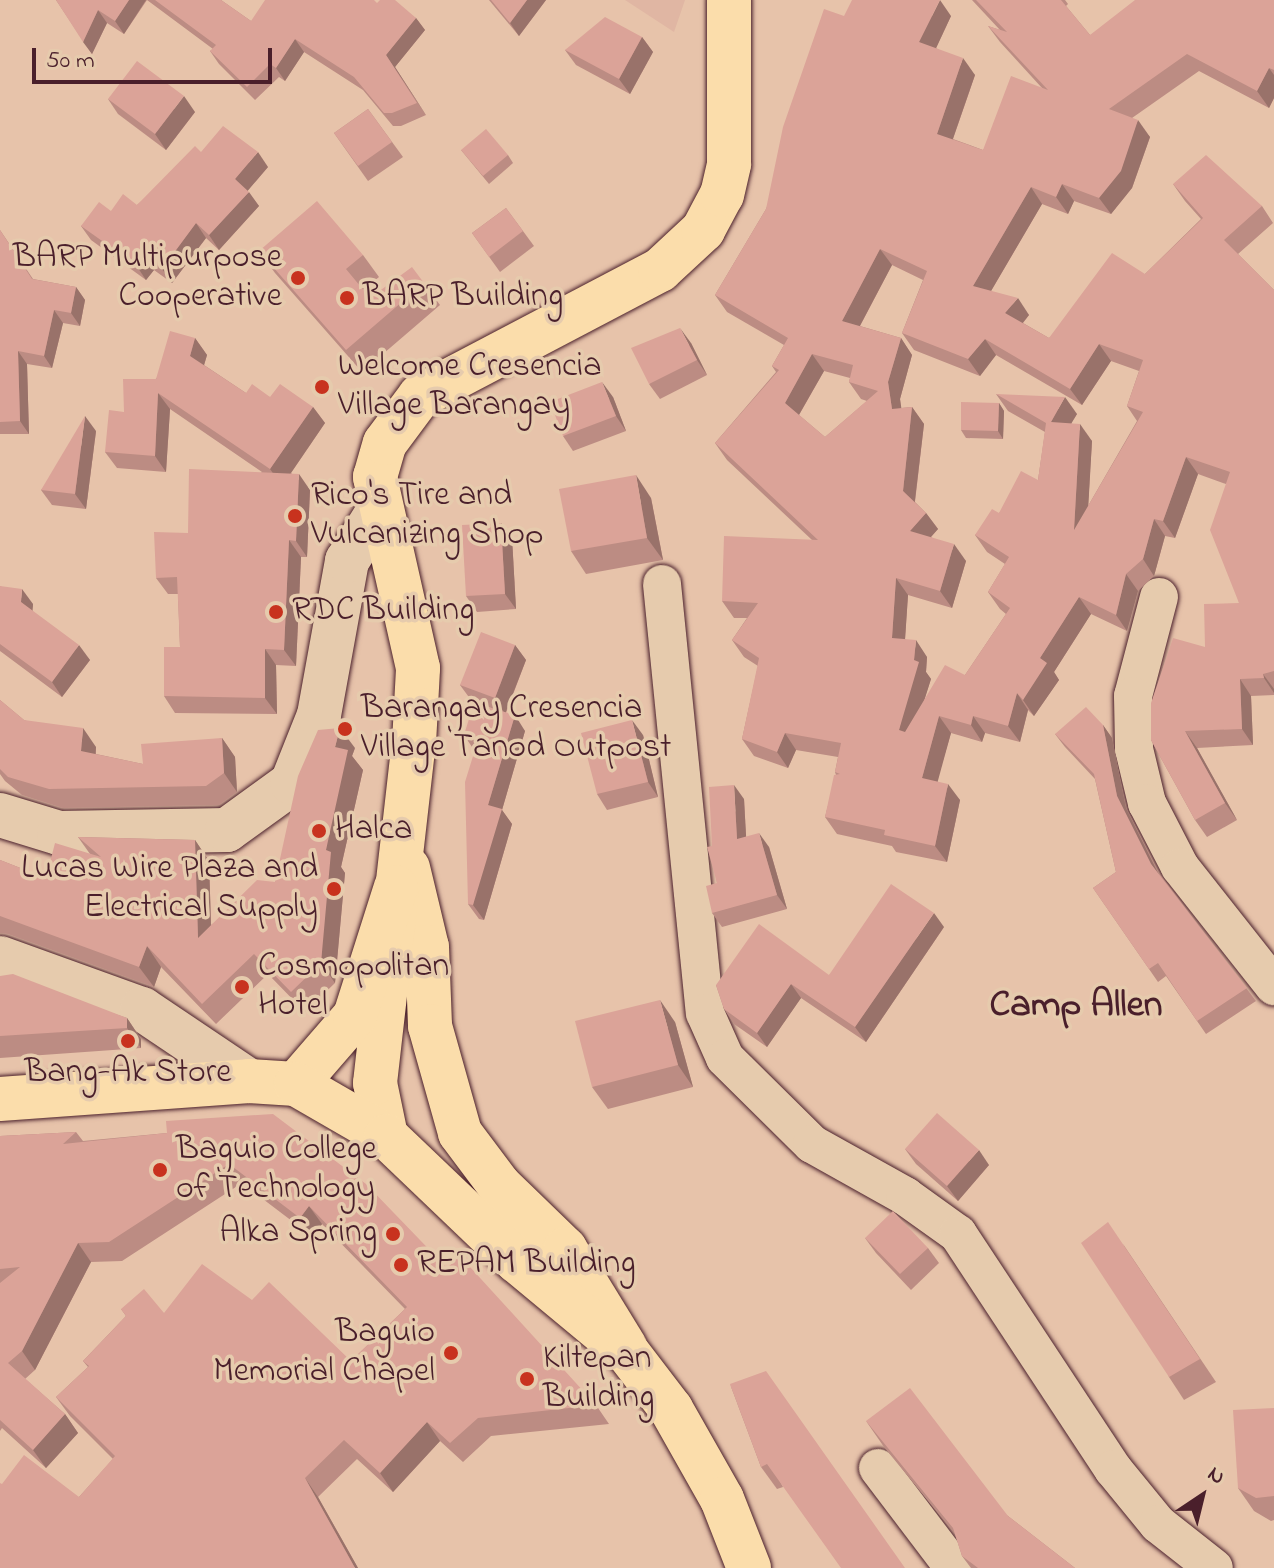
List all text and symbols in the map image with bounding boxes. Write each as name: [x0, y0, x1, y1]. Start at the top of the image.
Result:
scale bar: [36, 32, 276, 82]
text: 50 m: [46, 44, 95, 79]
place label: BARP Multipurpose Cooperative: [13, 238, 282, 318]
marker: BARP Multipurpose Cooperative: [289, 269, 307, 287]
place label: BARP Building: [363, 278, 563, 318]
marker: BARP Building: [338, 289, 356, 307]
place label: Welcome Cresencia Village Barangay: [338, 347, 601, 426]
marker: Welcome Cresencia Village Barangay: [313, 378, 331, 396]
place label: Rico's Tire and Vulcanizing Shop: [311, 476, 543, 556]
marker: Rico's Tire and Vulcanizing Shop: [286, 507, 304, 525]
place label: RDC Building: [292, 592, 474, 632]
marker: RDC Building: [267, 603, 285, 621]
place label: Barangay Cresencia Village Tanod Outpost: [361, 689, 672, 768]
marker: Barangay Cresencia Village Tanod Outpost: [336, 720, 354, 738]
place label: Halca: [335, 811, 412, 851]
marker: Halca: [310, 822, 328, 840]
place label: Lucas Wire Plaza and Electrical Supply: [21, 849, 318, 928]
marker: Lucas Wire Plaza and Electrical Supply: [325, 880, 343, 898]
place label: Cosmopolitan Hotel: [258, 947, 449, 1026]
marker: Cosmopolitan Hotel: [233, 978, 251, 996]
district label: Camp Allen: [990, 984, 1162, 1030]
marker: Bang-Ak Store: [119, 1032, 137, 1050]
place label: Bang-Ak Store: [24, 1054, 232, 1094]
place label: Baguio College of Technology: [176, 1130, 377, 1210]
marker: Baguio College of Technology: [151, 1161, 169, 1179]
place label: Alka Spring: [220, 1214, 377, 1254]
marker: Alka Spring: [384, 1225, 402, 1243]
place label: REPAM Building: [417, 1245, 635, 1285]
marker: REPAM Building: [392, 1256, 410, 1274]
place label: Baguio Memorial Chapel: [213, 1313, 435, 1392]
place label: Kiltepan Building: [543, 1339, 654, 1418]
marker: Baguio Memorial Chapel: [442, 1344, 460, 1362]
marker: Kiltepan Building: [518, 1370, 536, 1388]
north arrow: [1162, 1456, 1242, 1536]
text: N: [1200, 1459, 1231, 1494]

